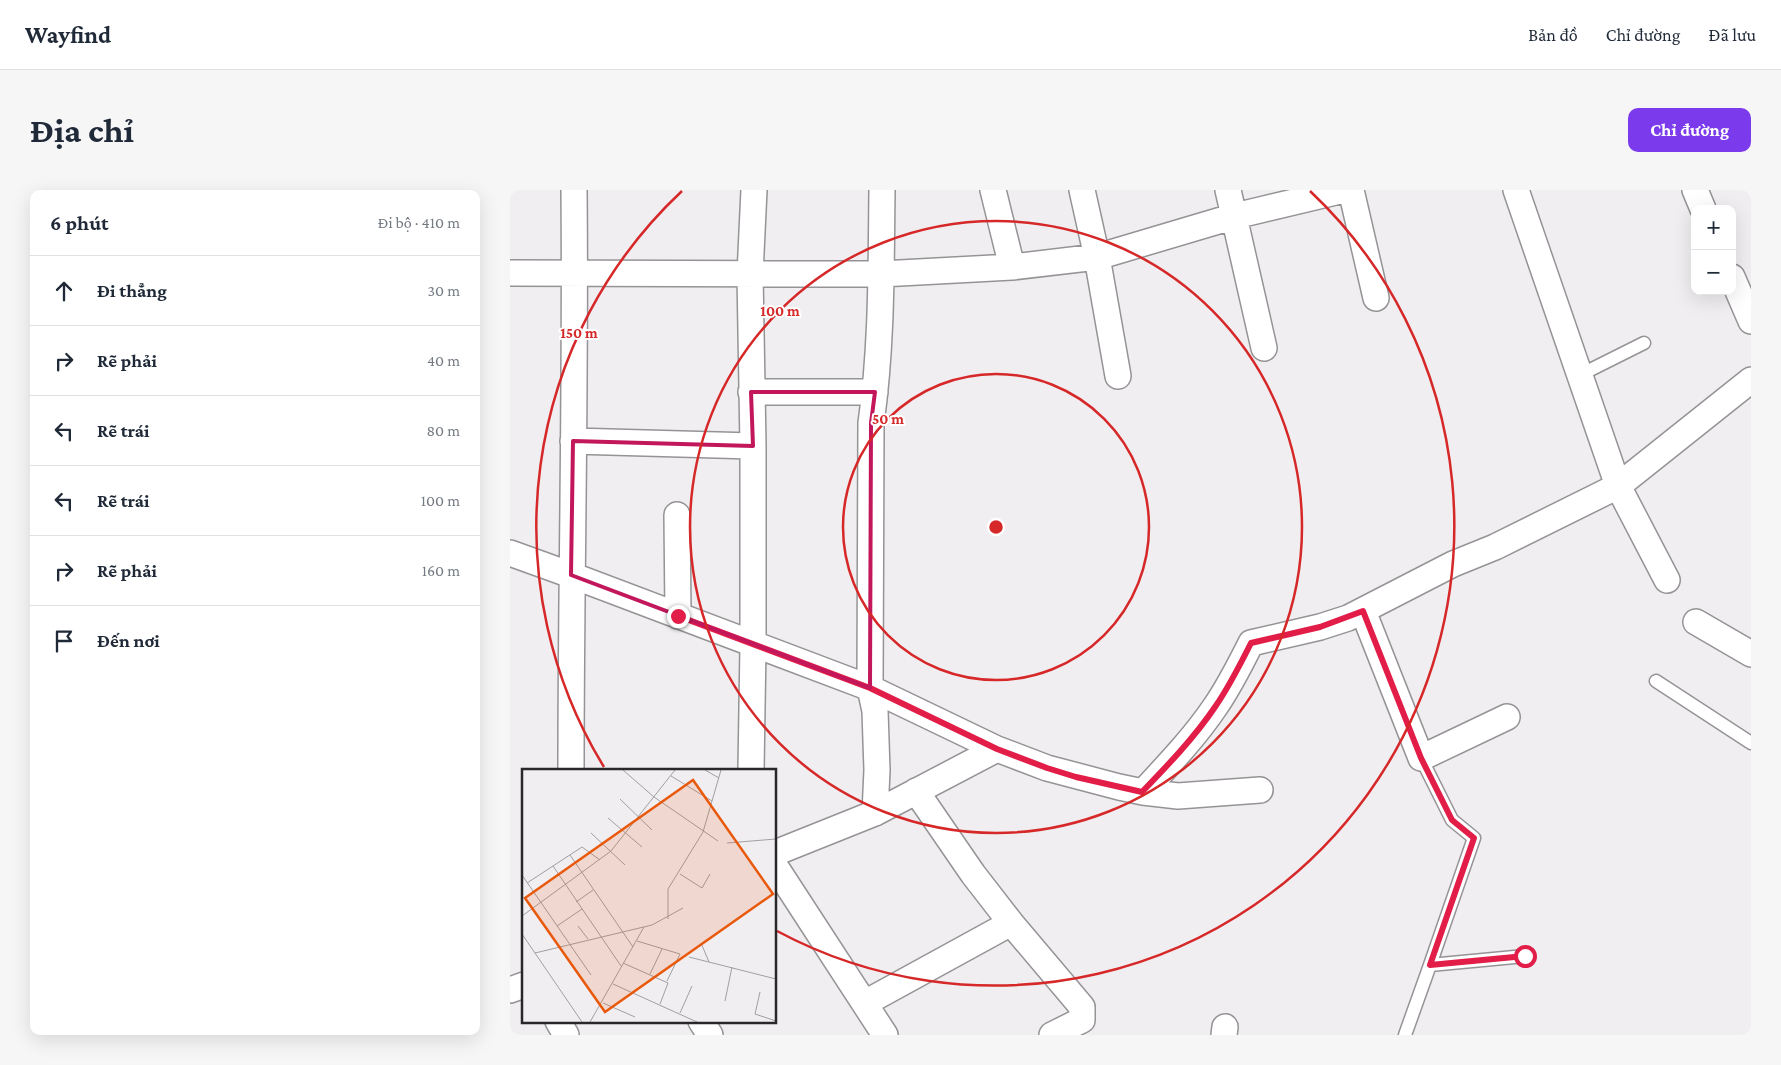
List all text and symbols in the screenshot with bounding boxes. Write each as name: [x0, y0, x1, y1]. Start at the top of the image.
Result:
text: Wayfind: [25, 21, 111, 48]
text: Bản đồ: [1528, 25, 1578, 45]
text: Chỉ đường: [1606, 25, 1680, 45]
text: Đã lưu: [1708, 25, 1756, 45]
button: Chỉ đường: [1628, 108, 1751, 152]
text: Địa chỉ: [30, 111, 134, 150]
map controls: [1691, 205, 1736, 295]
button: +: [1691, 205, 1736, 250]
text: 6 phút: [50, 211, 109, 235]
text: Đi bộ · 410 m: [378, 214, 460, 231]
button: −: [1691, 250, 1736, 295]
icon: ahead: [50, 277, 78, 305]
text: Đi thẳng: [97, 280, 167, 301]
text: 30 m: [428, 282, 460, 299]
text: 100 m: [760, 303, 800, 319]
text: 150 m: [560, 325, 598, 341]
icon: right: [50, 347, 78, 375]
text: Rẽ phải: [97, 350, 157, 371]
text: 40 m: [427, 352, 460, 369]
text: 50 m: [872, 411, 904, 427]
icon: left: [50, 417, 78, 445]
text: Rẽ trái: [97, 420, 150, 441]
text: 80 m: [426, 422, 460, 439]
icon: left: [50, 487, 78, 515]
text: Rẽ trái: [97, 490, 150, 511]
text: 100 m: [421, 492, 460, 509]
centre of rings: [987, 518, 1005, 536]
icon: right: [50, 557, 78, 585]
text: Rẽ phải: [97, 560, 157, 581]
text: 160 m: [422, 562, 460, 579]
route end: [667, 605, 690, 628]
icon: arrive: [50, 627, 78, 655]
text: Đến nơi: [97, 630, 160, 651]
inset map: [522, 769, 776, 1022]
route start: [1514, 945, 1537, 968]

